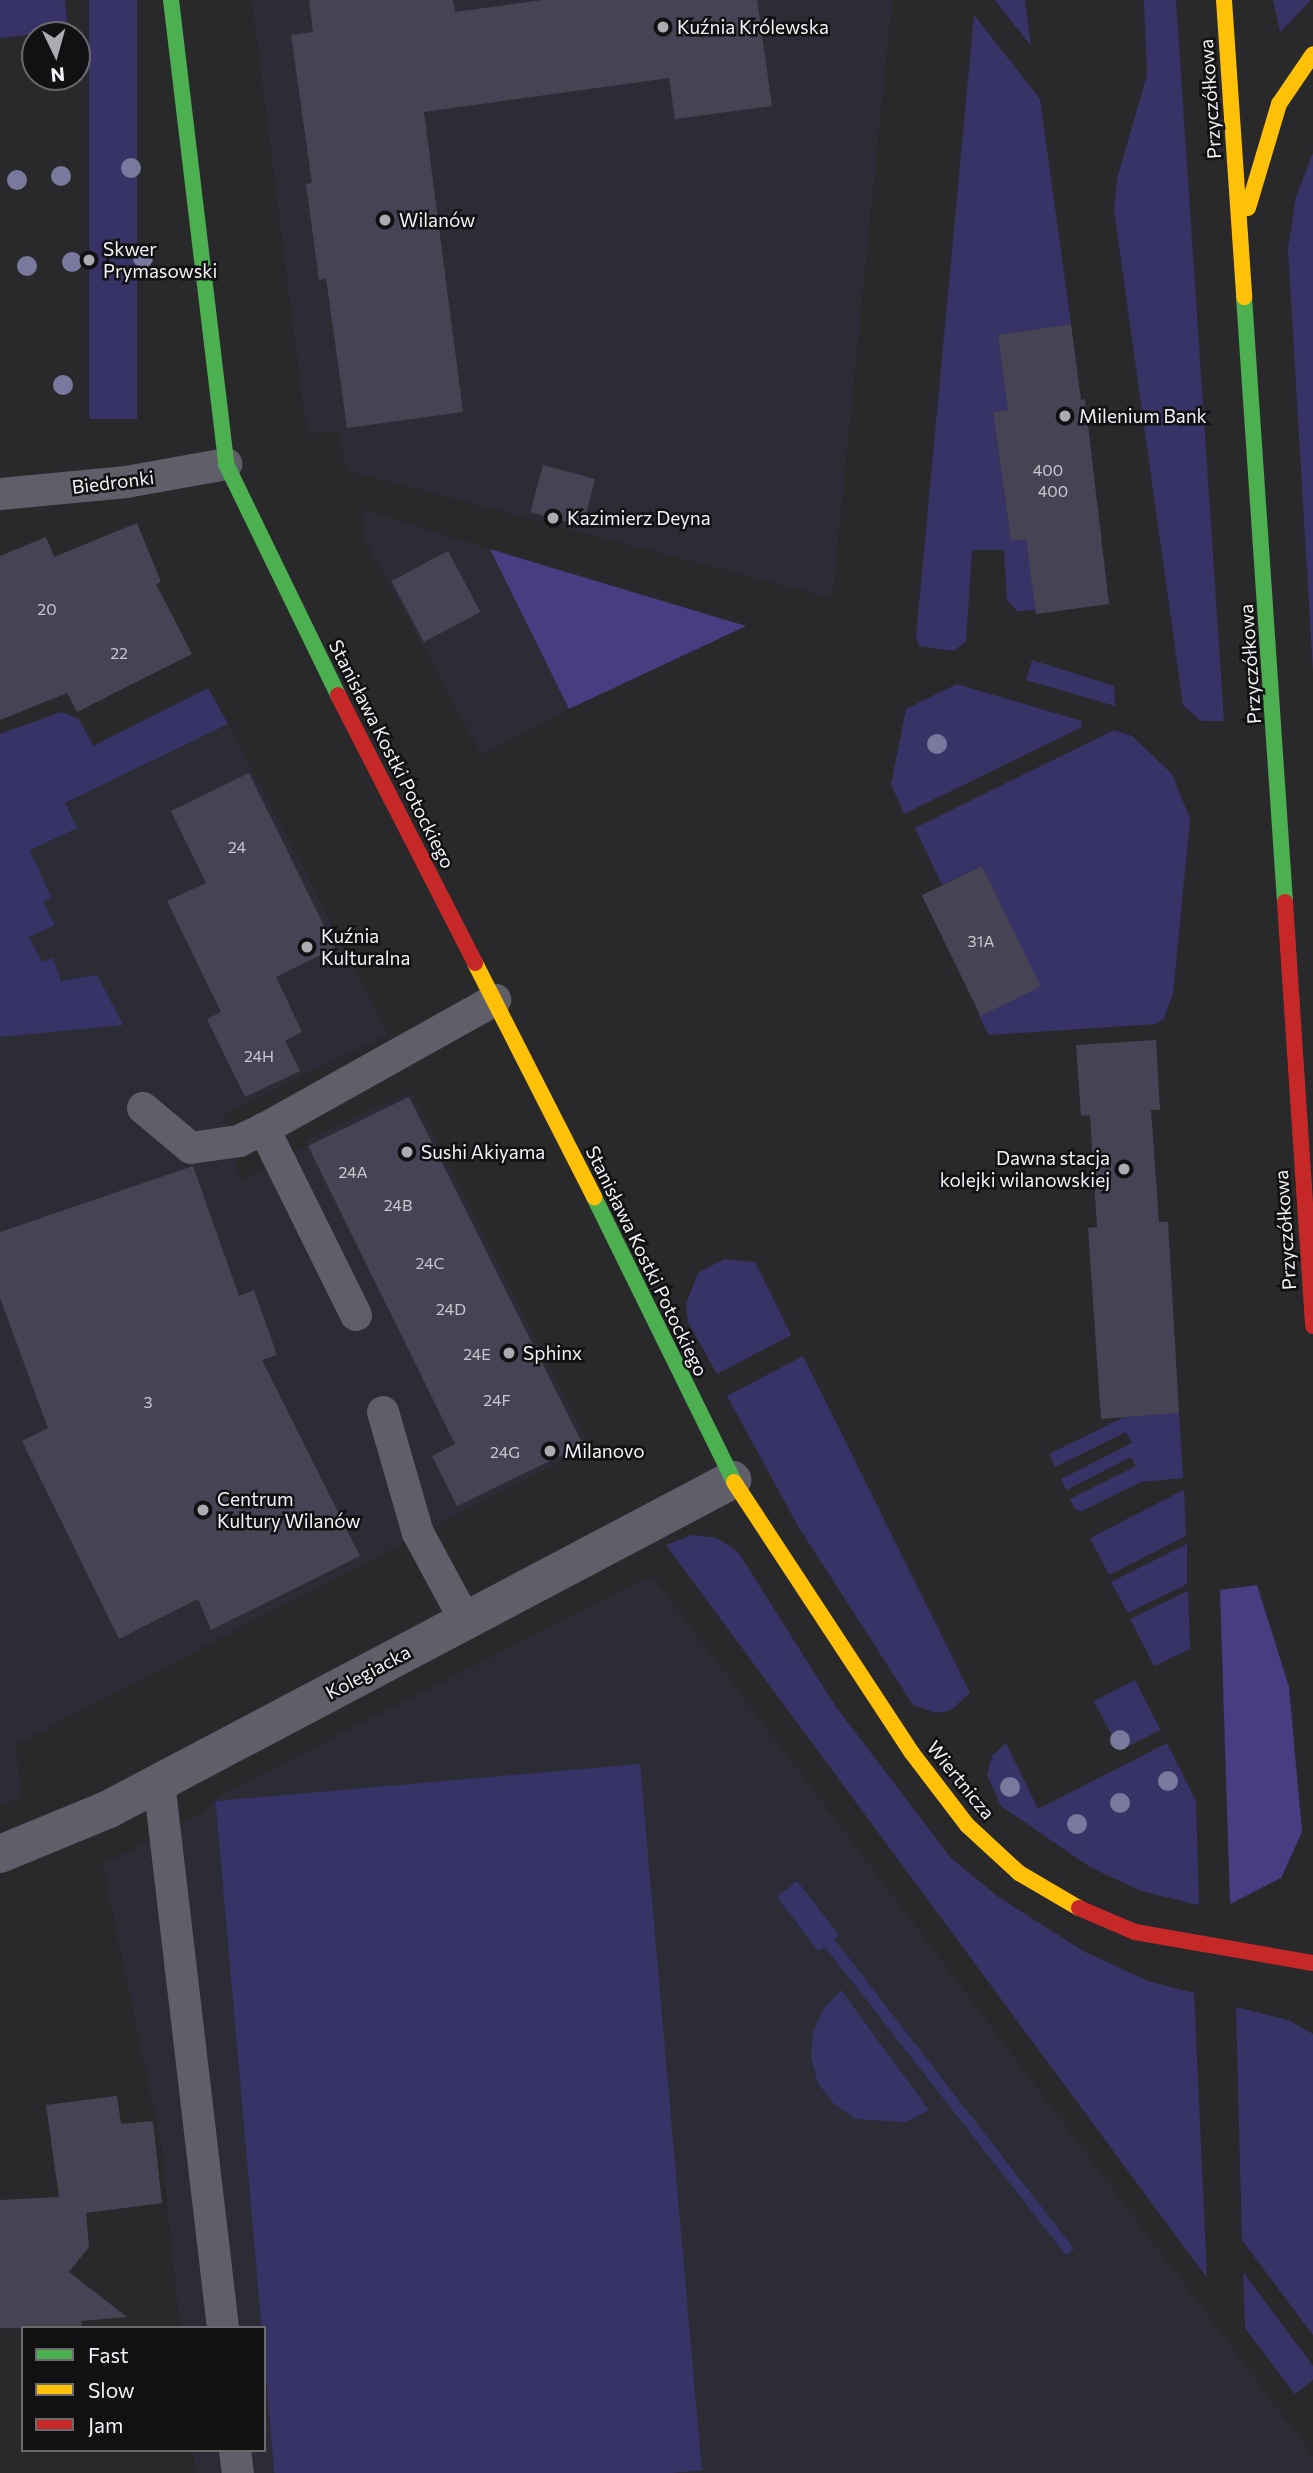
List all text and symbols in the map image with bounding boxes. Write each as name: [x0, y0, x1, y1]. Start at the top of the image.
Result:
place label: Kuźnia Królewska: [677, 16, 829, 38]
marker: Kuźnia Królewska: [655, 19, 671, 35]
north arrow: [21, 21, 91, 91]
street label: Przyczółkowa: [1194, 38, 1226, 160]
text: N: [50, 63, 66, 88]
place label: Wilanów: [399, 209, 475, 231]
marker: Wilanów: [377, 212, 393, 228]
place label: Skwer Prymasowski: [103, 238, 218, 282]
marker: Skwer Prymasowski: [81, 252, 97, 268]
place label: Milenium Bank: [1079, 405, 1207, 427]
marker: Milenium Bank: [1057, 408, 1073, 424]
house number: 400: [1033, 460, 1063, 480]
street label: Biedronki: [71, 466, 155, 498]
house number: 400: [1038, 481, 1068, 501]
place label: Kazimierz Deyna: [567, 507, 711, 529]
marker: Kazimierz Deyna: [545, 510, 561, 526]
house number: 20: [37, 599, 57, 619]
street label: Przyczółkowa: [1234, 603, 1266, 725]
street label: Stanisława Kostki Potockiego: [324, 636, 460, 872]
house number: 22: [110, 643, 128, 663]
house number: 24: [228, 837, 246, 857]
place label: Kuźnia Kulturalna: [321, 925, 410, 969]
house number: 31A: [967, 931, 995, 951]
marker: Kuźnia Kulturalna: [299, 939, 315, 955]
house number: 24H: [244, 1046, 274, 1066]
place label: Sushi Akiyama: [421, 1141, 545, 1163]
street label: Stanisława Kostki Potockiego: [581, 1142, 713, 1380]
marker: Sushi Akiyama: [399, 1144, 415, 1160]
place label: Dawna stacja kolejki wilanowskiej: [940, 1147, 1110, 1191]
marker: Dawna stacja kolejki wilanowskiej: [1116, 1161, 1132, 1177]
house number: 24A: [338, 1162, 368, 1182]
street label: Przyczółkowa: [1269, 1169, 1301, 1291]
house number: 24B: [384, 1195, 412, 1215]
house number: 24C: [415, 1253, 445, 1273]
house number: 24D: [436, 1299, 466, 1319]
place label: Sphinx: [523, 1342, 582, 1364]
house number: 24E: [463, 1344, 491, 1364]
marker: Sphinx: [501, 1345, 517, 1361]
house number: 24F: [483, 1390, 511, 1410]
house number: 3: [143, 1392, 153, 1412]
place label: Milanovo: [564, 1440, 645, 1462]
house number: 24G: [490, 1442, 520, 1462]
marker: Milanovo: [542, 1443, 558, 1459]
place label: Centrum Kultury Wilanów: [217, 1488, 361, 1532]
marker: Centrum Kultury Wilanów: [195, 1502, 211, 1518]
street label: Kolegiacka: [322, 1640, 414, 1704]
street label: Wiertnicza: [922, 1736, 1000, 1824]
legend: [21, 2326, 266, 2452]
text: Fast: [88, 2342, 129, 2367]
text: Slow: [88, 2377, 135, 2402]
text: Jam: [88, 2412, 123, 2437]

